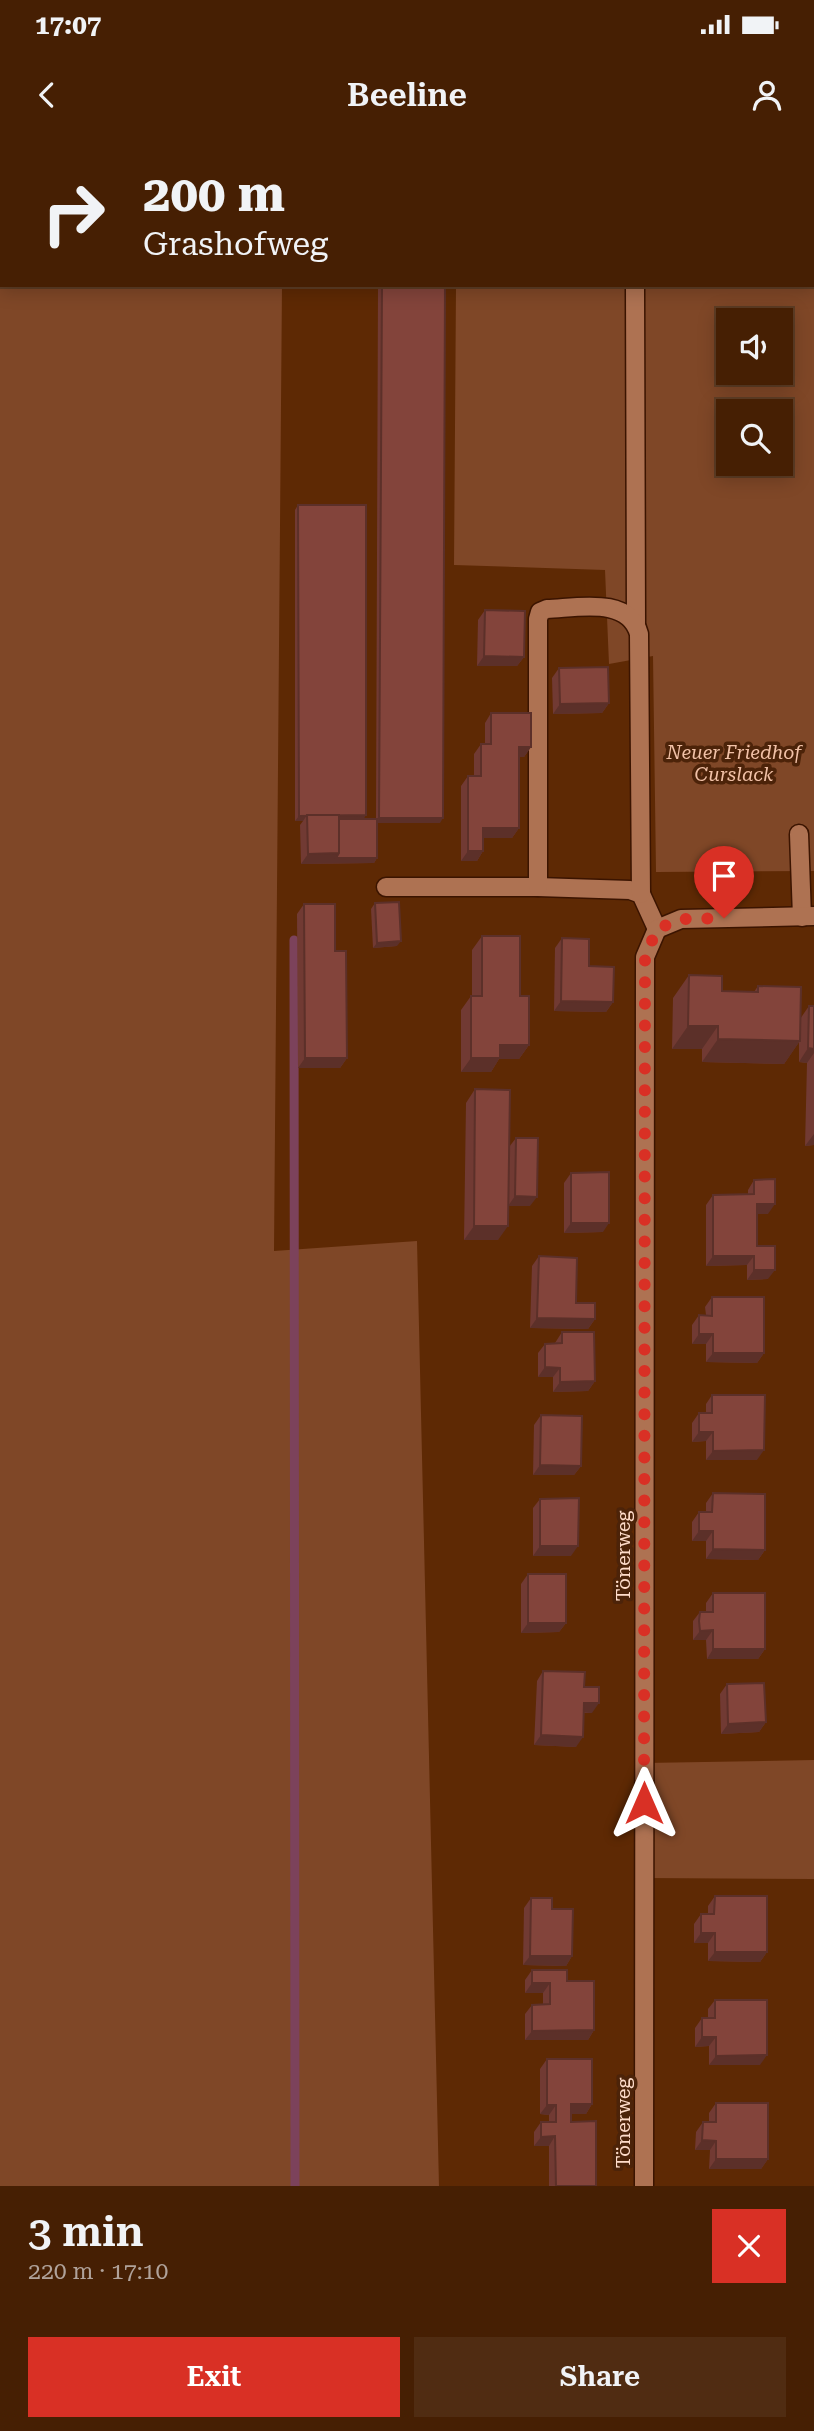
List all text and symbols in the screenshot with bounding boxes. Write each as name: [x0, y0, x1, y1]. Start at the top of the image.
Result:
text: 17:07: [35, 10, 101, 40]
icon: back: [28, 76, 66, 114]
text: Beeline: [347, 76, 467, 114]
icon: person: [748, 76, 786, 114]
text: 200 m: [143, 166, 285, 223]
icon: right: [28, 168, 119, 259]
text: Grashofweg: [143, 225, 328, 263]
map controls: [716, 308, 793, 476]
button: sound: [716, 308, 793, 385]
button: search: [716, 399, 793, 476]
park label: Neuer Friedhof Curslack: [666, 741, 803, 786]
pin: [694, 846, 754, 918]
icon: arrive: [705, 857, 743, 895]
street label: Tönerweg: [612, 1511, 635, 1601]
position arrow: [607, 1766, 681, 1840]
street label: Tönerweg: [612, 2078, 635, 2168]
text: 3 min: [28, 2207, 144, 2256]
button: close: [712, 2209, 786, 2283]
text: 220 m · 17:10: [28, 2258, 168, 2285]
button: Exit: [28, 2337, 400, 2417]
button: Share: [414, 2337, 786, 2417]

